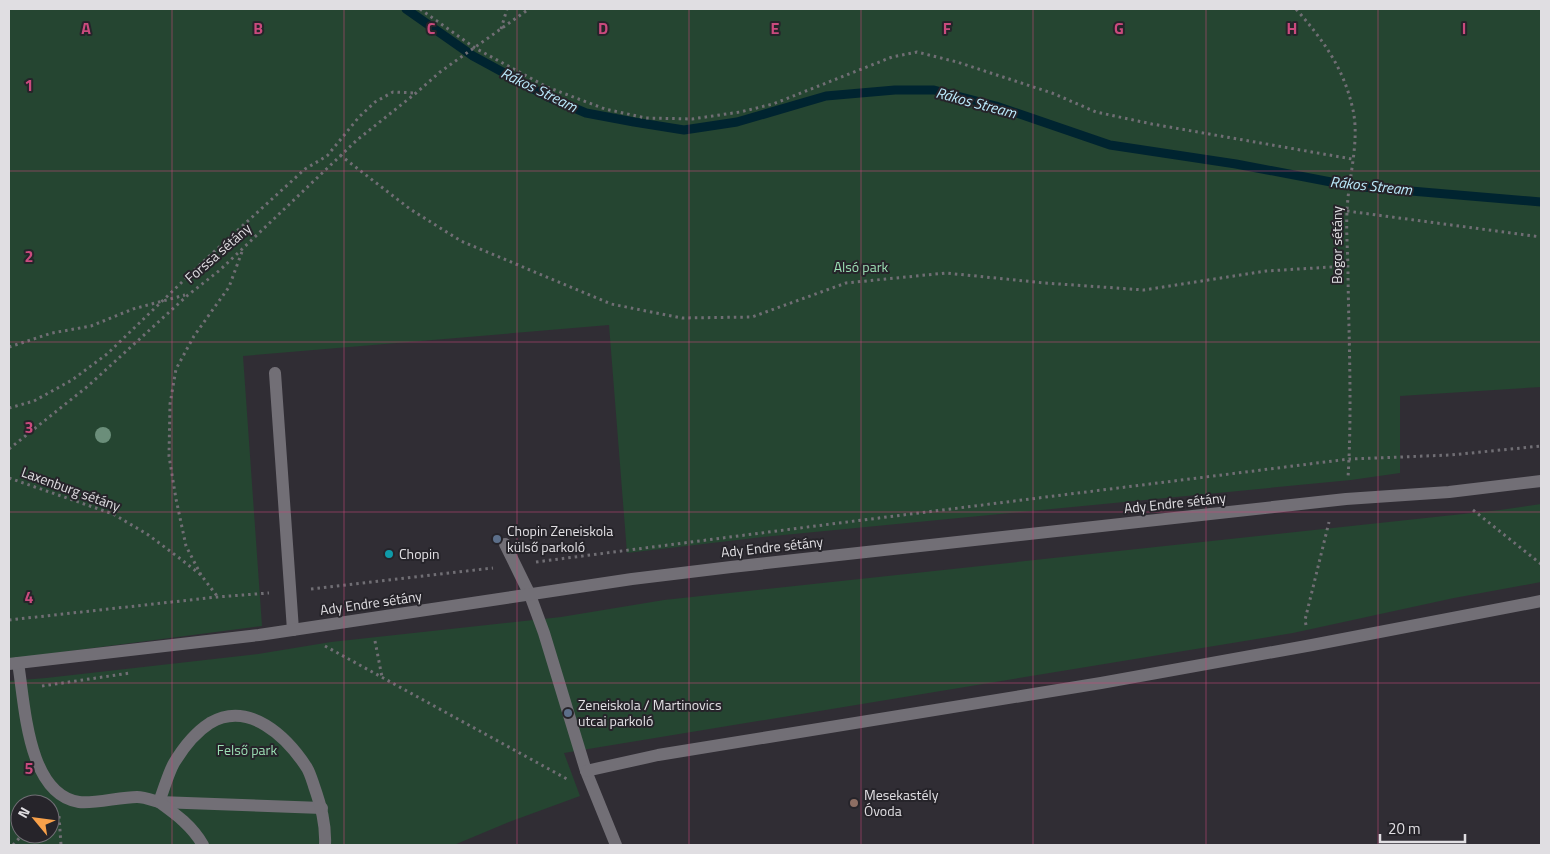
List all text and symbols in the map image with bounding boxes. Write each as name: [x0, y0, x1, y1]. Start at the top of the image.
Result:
text: A: [81, 16, 91, 40]
text: B: [253, 16, 263, 40]
text: C: [427, 16, 436, 40]
text: D: [598, 16, 608, 40]
text: E: [771, 16, 780, 40]
text: F: [943, 16, 952, 40]
text: G: [1114, 16, 1124, 40]
text: H: [1287, 16, 1297, 40]
text: I: [1462, 16, 1466, 40]
water label: Rákos Stream: [497, 61, 582, 118]
text: 1: [25, 73, 33, 97]
water label: Rákos Stream: [933, 81, 1019, 124]
water label: Rákos Stream: [1329, 170, 1414, 201]
street label: Bogor sétány: [1326, 206, 1347, 284]
street label: Forssa sétány: [180, 218, 256, 287]
text: 2: [25, 244, 33, 268]
park label: Alsó park: [834, 256, 889, 277]
text: 3: [25, 415, 33, 439]
street label: Laxenburg sétány: [19, 461, 124, 516]
street label: Ady Endre sétány: [1123, 487, 1227, 518]
place label: Chopin Zeneiskola külső parkoló: [507, 520, 613, 557]
street label: Ady Endre sétány: [720, 531, 824, 562]
marker: Chopin Zeneiskola külső parkoló: [491, 533, 503, 545]
place label: Chopin: [399, 543, 440, 564]
marker: Chopin: [383, 548, 395, 560]
text: 4: [25, 585, 34, 609]
street label: Ady Endre sétány: [319, 585, 423, 620]
place label: Zeneiskola / Martinovics utcai parkoló: [578, 694, 722, 731]
marker: Zeneiskola / Martinovics utcai parkoló: [562, 707, 574, 719]
park label: Felső park: [217, 739, 277, 760]
text: 5: [25, 756, 34, 780]
place label: Mesekastély Óvoda: [864, 784, 939, 821]
north arrow: [10, 794, 60, 844]
marker: Mesekastély Óvoda: [848, 797, 860, 809]
text: N: [12, 803, 35, 822]
scale bar: [1380, 812, 1465, 844]
text: 20 m: [1388, 817, 1421, 840]

